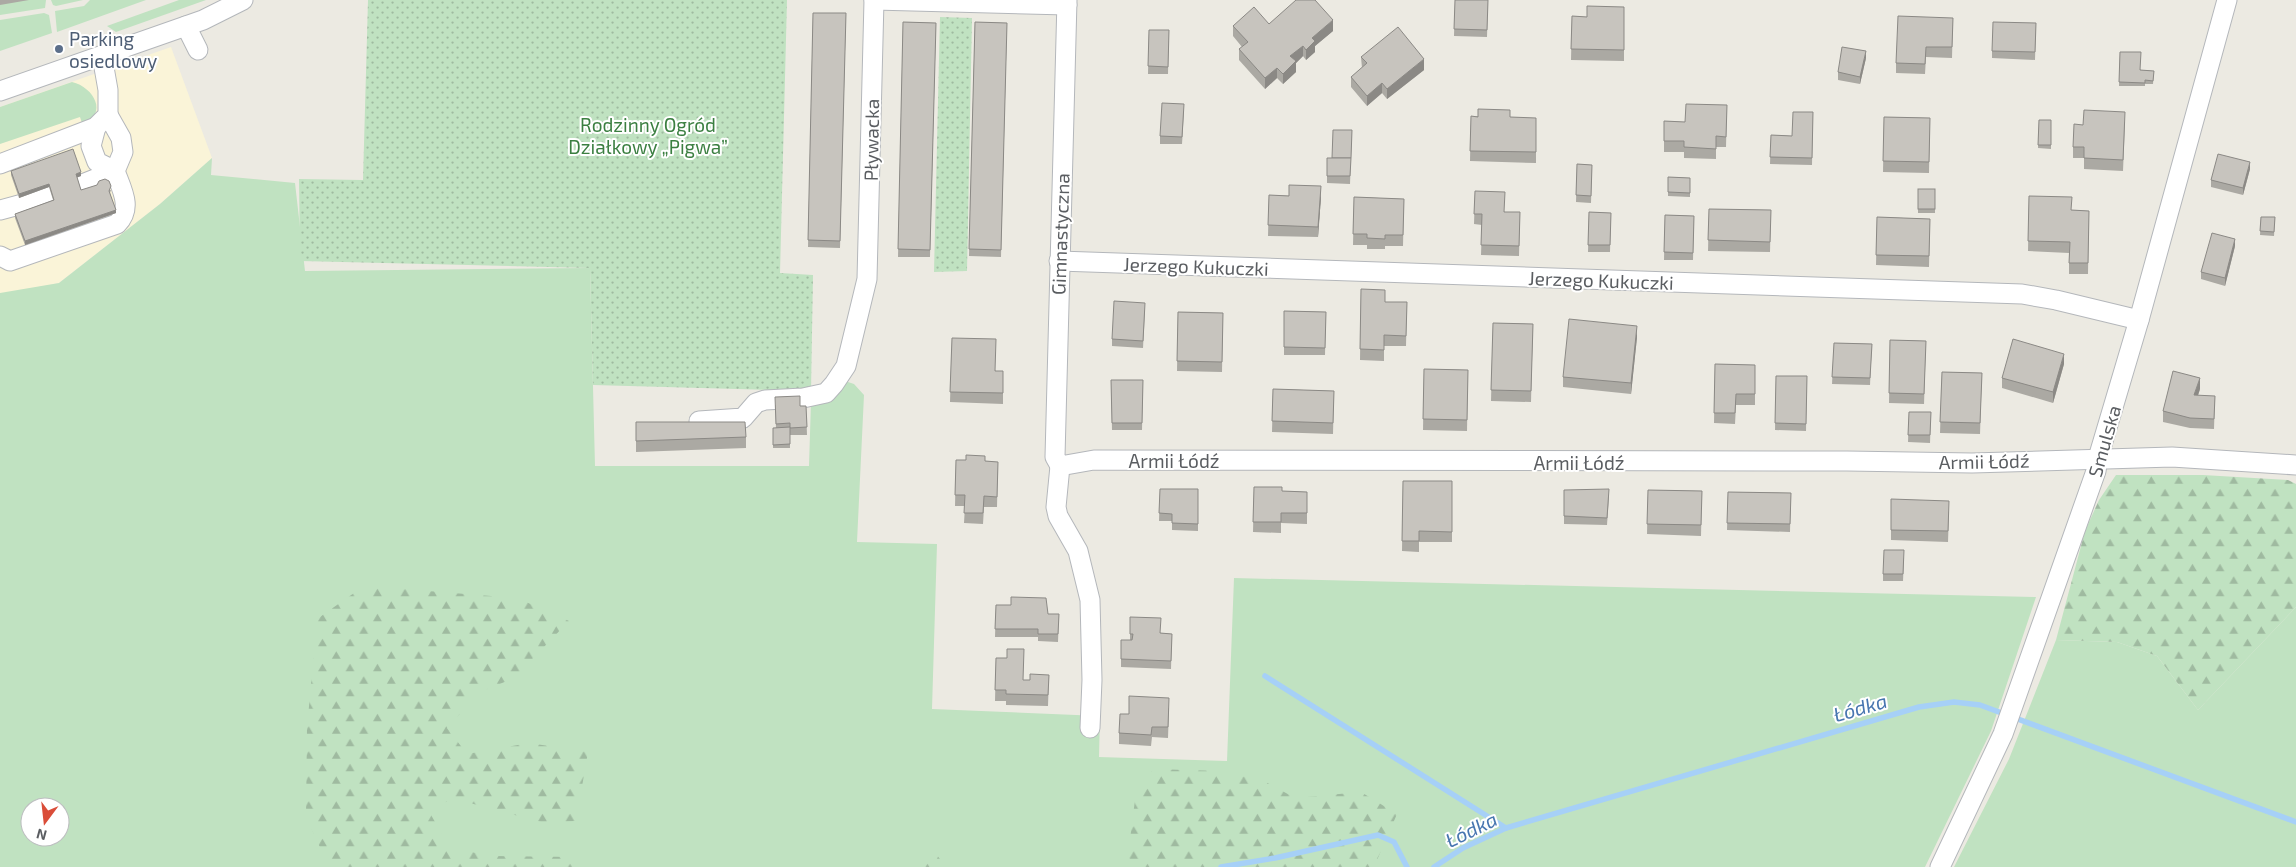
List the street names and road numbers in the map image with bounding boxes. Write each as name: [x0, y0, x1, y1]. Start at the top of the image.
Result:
street label: Pływacka: [859, 99, 883, 181]
street label: Gimnastyczna: [1046, 173, 1074, 295]
street label: Jerzego Kukuczki: [1123, 252, 1269, 280]
street label: Jerzego Kukuczki: [1528, 266, 1674, 294]
street label: Smulska: [2083, 402, 2125, 480]
street label: Armii Łódź: [1129, 449, 1219, 472]
street label: Armii Łódź: [1938, 449, 2030, 473]
street label: Armii Łódź: [1534, 451, 1624, 474]

